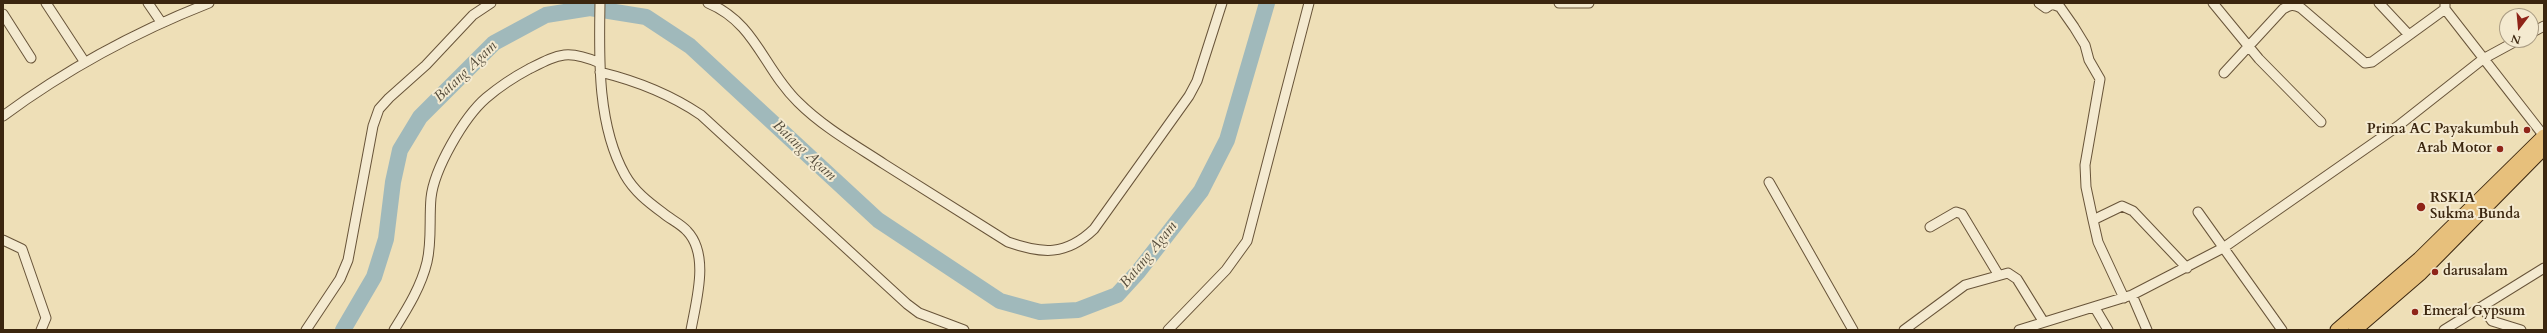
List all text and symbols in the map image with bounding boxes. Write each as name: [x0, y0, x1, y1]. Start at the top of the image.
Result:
north arrow: [2499, 8, 2539, 48]
text: N: [2509, 31, 2522, 48]
water label: Batang Agam: [431, 38, 501, 106]
water label: Batang Agam: [768, 117, 840, 185]
place label: Prima AC Payakumbuh: [2367, 122, 2519, 138]
marker: Prima AC Payakumbuh: [2522, 125, 2532, 135]
place label: Arab Motor: [2417, 141, 2492, 157]
marker: Arab Motor: [2495, 144, 2505, 154]
place label: RSKIA Sukma Bunda: [2430, 191, 2520, 224]
marker: RSKIA Sukma Bunda: [2415, 201, 2427, 213]
water label: Batang Agam: [1117, 218, 1181, 292]
place label: darusalam: [2443, 264, 2508, 280]
marker: darusalam: [2430, 267, 2440, 277]
place label: Emeral Gypsum: [2423, 304, 2525, 320]
marker: Emeral Gypsum: [2410, 307, 2420, 317]

